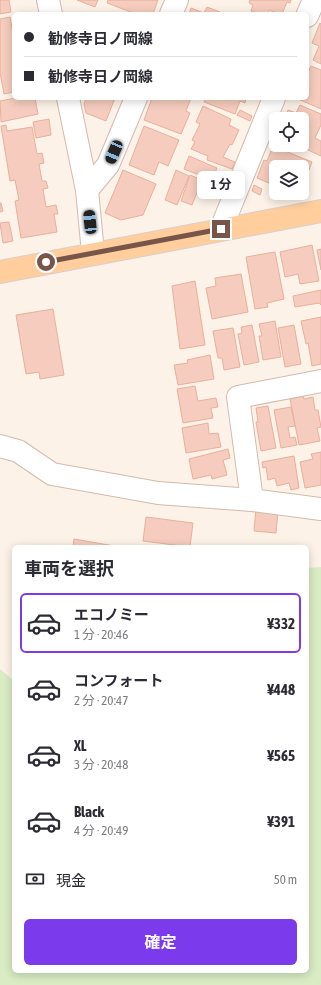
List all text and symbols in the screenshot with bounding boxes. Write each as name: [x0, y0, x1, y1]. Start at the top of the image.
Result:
text: 勧修寺日ノ岡線: [48, 30, 153, 47]
text: 勧修寺日ノ岡線: [48, 68, 153, 85]
map controls: [269, 112, 309, 200]
button: locate: [269, 112, 309, 152]
car: [104, 139, 124, 165]
button: layers: [269, 160, 309, 200]
callout: 1 分: [197, 171, 245, 199]
text: 1 分: [211, 177, 231, 192]
car: [83, 209, 97, 235]
route end: [212, 220, 230, 238]
route start: [37, 253, 55, 271]
text: 車両を選択: [24, 558, 114, 579]
icon: car: [26, 605, 62, 641]
text: エコノミー: [74, 606, 149, 623]
text: ¥332: [267, 615, 295, 632]
text: 1 分 · 20:46: [74, 627, 128, 642]
icon: car: [26, 671, 62, 707]
text: コンフォート: [74, 672, 164, 689]
text: ¥448: [267, 681, 295, 698]
text: 2 分 · 20:47: [74, 693, 128, 708]
icon: car: [26, 737, 62, 773]
text: XL: [74, 737, 87, 754]
text: ¥565: [267, 747, 295, 764]
text: 3 分 · 20:48: [74, 757, 128, 772]
icon: car: [26, 803, 62, 839]
text: Black: [74, 803, 104, 820]
text: ¥391: [267, 813, 295, 830]
text: 4 分 · 20:49: [74, 823, 128, 838]
icon: cash: [24, 868, 46, 890]
text: 現金: [56, 872, 86, 889]
text: 50 m: [274, 872, 297, 887]
button: 確定: [24, 919, 297, 965]

